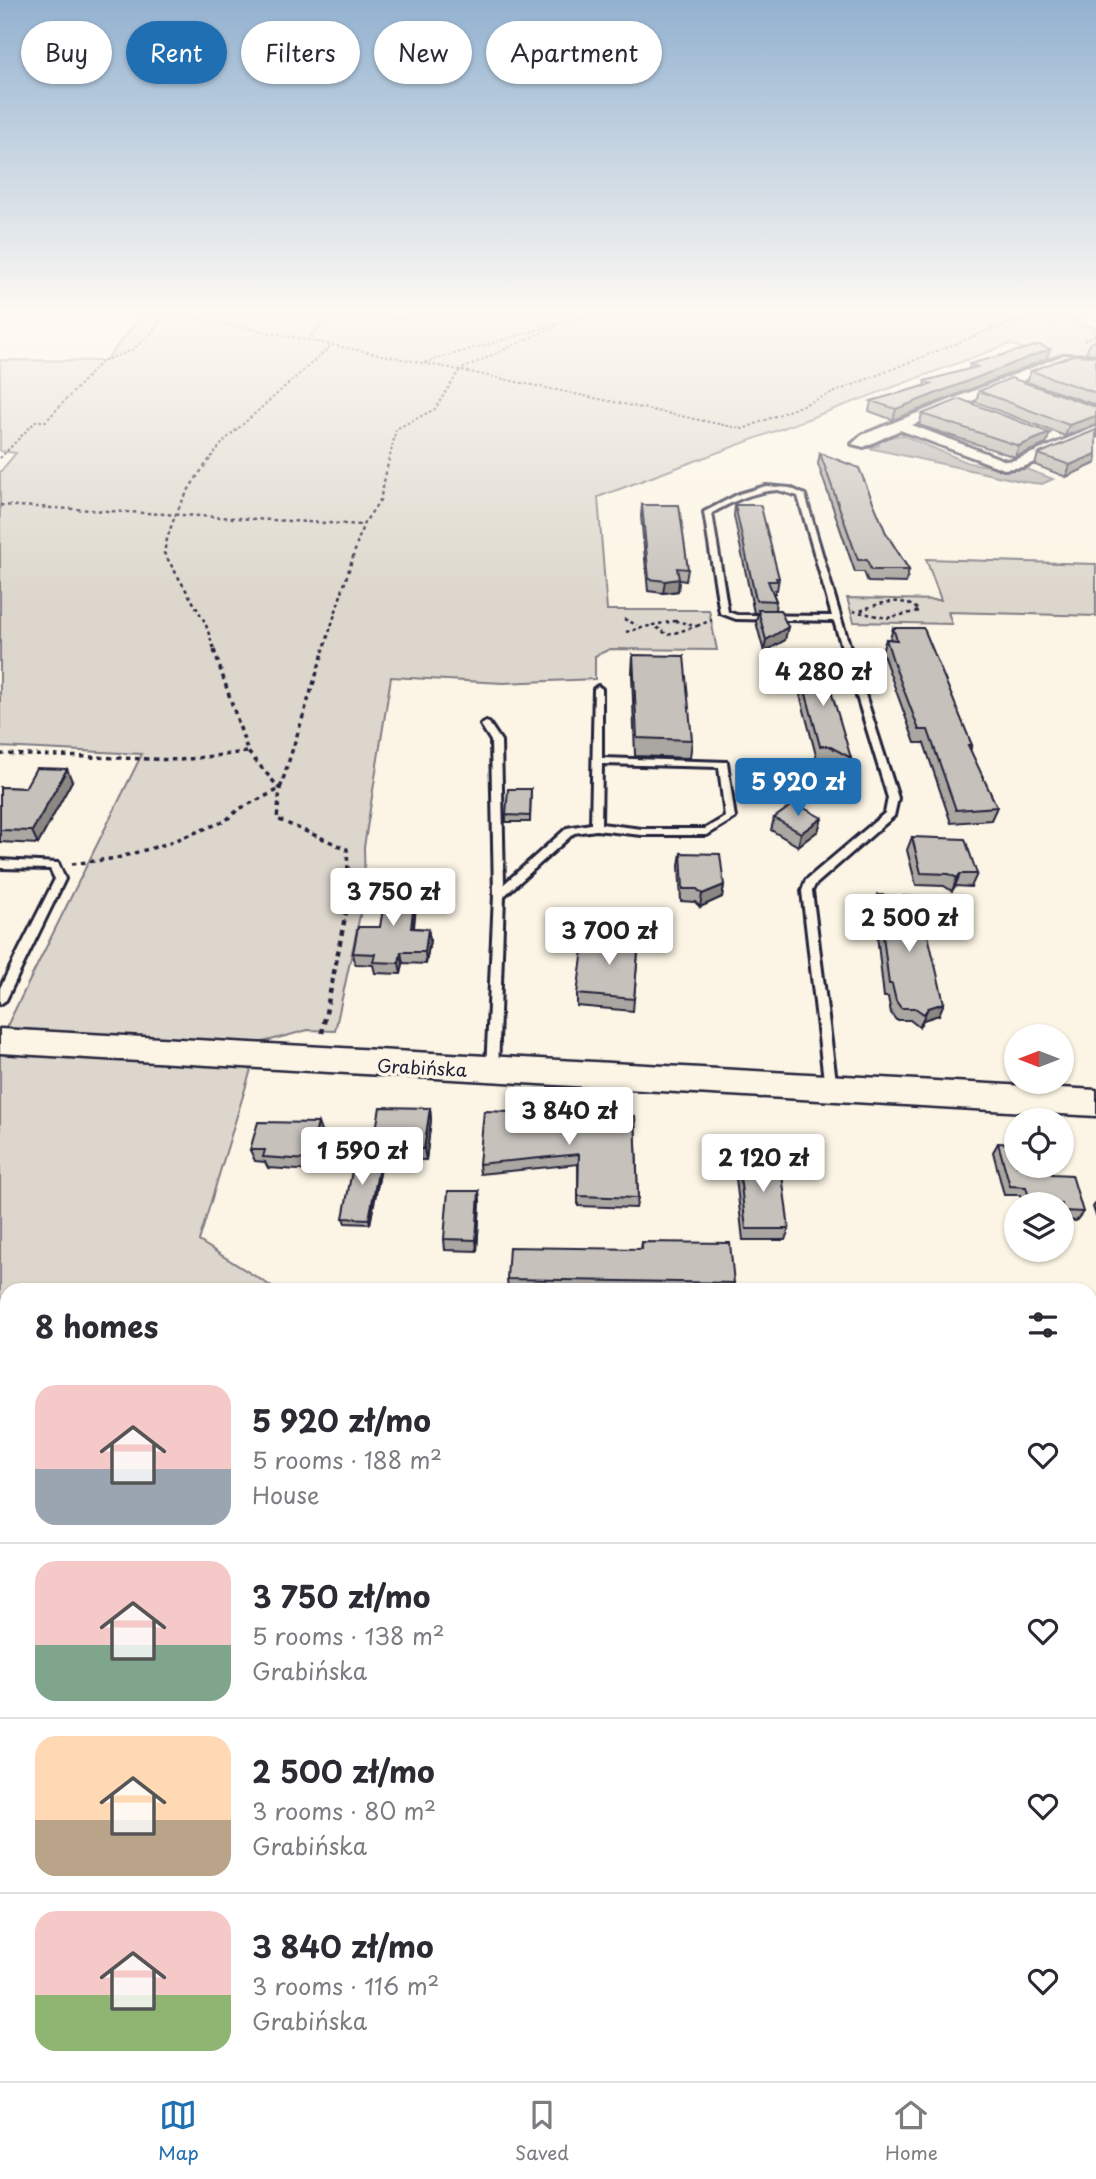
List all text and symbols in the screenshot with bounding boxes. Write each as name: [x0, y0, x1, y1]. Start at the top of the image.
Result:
chip: Buy: [21, 21, 112, 84]
chip: Rent: [126, 21, 227, 84]
chip: Filters: [241, 21, 360, 84]
chip: New: [374, 21, 472, 84]
chip: Apartment: [486, 21, 662, 84]
pin: 4 280 zł: [751, 648, 895, 708]
text: 4 280 zł: [775, 653, 871, 688]
pin: 5 920 zł: [726, 758, 870, 818]
text: 5 920 zł: [751, 763, 845, 798]
pin: 3 750 zł: [321, 869, 465, 928]
text: 3 750 zł: [346, 873, 440, 908]
pin: 2 500 zł: [837, 894, 981, 954]
text: 2 500 zł: [861, 899, 957, 934]
pin: 3 700 zł: [537, 908, 681, 967]
text: 3 700 zł: [561, 912, 657, 947]
north arrow: [1004, 1024, 1074, 1094]
map controls: [1004, 1024, 1074, 1262]
street label: Grabińska: [376, 1051, 468, 1083]
pin: 3 840 zł: [497, 1088, 641, 1147]
text: 3 840 zł: [521, 1092, 617, 1127]
button: locate: [1004, 1108, 1074, 1178]
pin: 1 590 zł: [290, 1128, 434, 1187]
text: 1 590 zł: [317, 1132, 407, 1167]
pin: 2 120 zł: [691, 1134, 835, 1194]
text: 2 120 zł: [718, 1139, 808, 1174]
button: layers: [1004, 1192, 1074, 1262]
text: 8 homes: [35, 1303, 158, 1348]
icon: filters: [1024, 1306, 1062, 1344]
text: 5 920 zł/mo: [252, 1397, 431, 1442]
icon: home: [91, 1413, 175, 1497]
icon: heart: [1024, 1436, 1062, 1474]
text: 5 rooms · 188 m²: [252, 1442, 442, 1477]
text: House: [252, 1477, 319, 1512]
text: 3 750 zł/mo: [252, 1573, 430, 1618]
icon: home: [91, 1589, 175, 1673]
icon: heart: [1024, 1612, 1062, 1650]
text: 5 rooms · 138 m²: [252, 1618, 445, 1653]
text: Grabińska: [252, 1653, 367, 1688]
text: 2 500 zł/mo: [252, 1748, 435, 1793]
icon: home: [91, 1764, 175, 1848]
icon: heart: [1024, 1787, 1062, 1825]
text: 3 rooms · 80 m²: [252, 1793, 436, 1828]
text: Grabińska: [252, 1828, 367, 1863]
text: 3 840 zł/mo: [252, 1923, 434, 1968]
icon: home: [91, 1939, 175, 2023]
icon: heart: [1024, 1962, 1062, 2000]
text: 3 rooms · 116 m²: [252, 1968, 439, 2003]
text: Grabińska: [252, 2003, 367, 2038]
tab: Map: [158, 2096, 199, 2166]
tab: Saved: [515, 2096, 569, 2166]
tab: Home: [885, 2096, 938, 2166]

